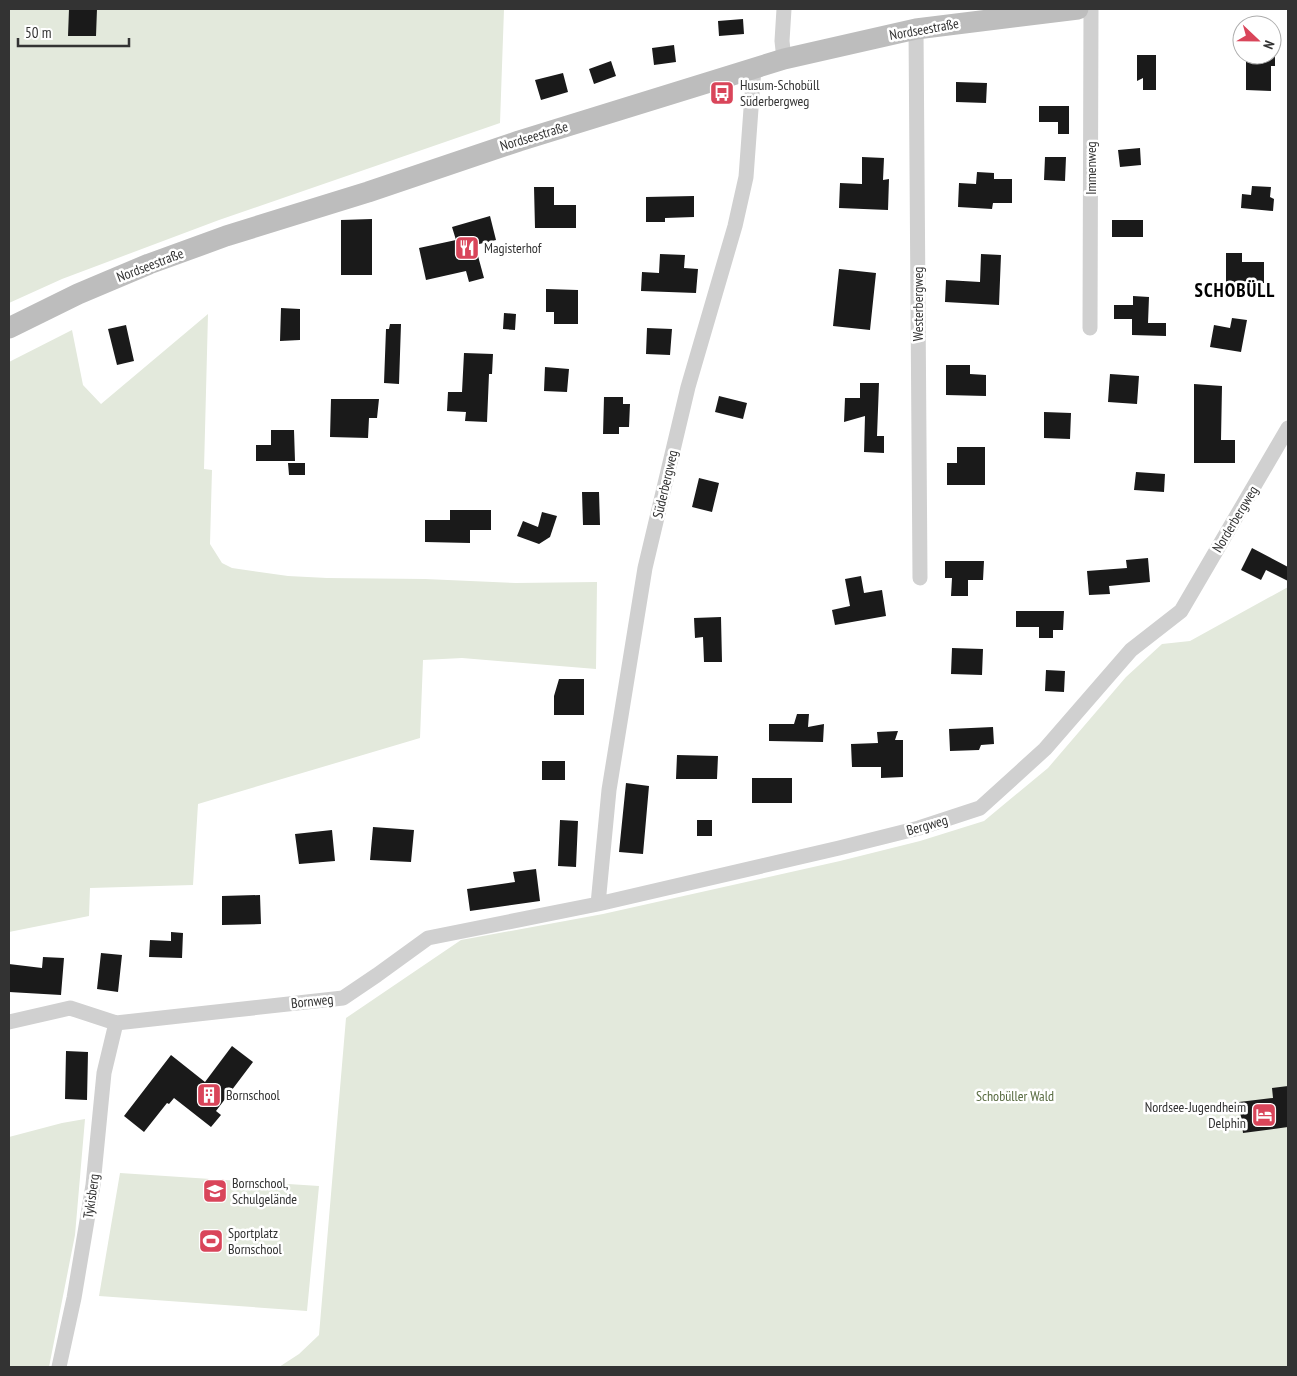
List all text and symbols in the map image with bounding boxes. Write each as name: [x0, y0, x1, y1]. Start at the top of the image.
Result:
street label: Nordseestraße: [888, 14, 960, 44]
scale bar: [18, 15, 129, 47]
north arrow: [1232, 15, 1282, 65]
text: 50 m: [25, 23, 51, 42]
text: N: [1259, 38, 1279, 52]
place label: Husum-Schobüll Süderbergweg: [740, 76, 820, 110]
bus stop icon: Husum-Schobüll Süderbergweg: [709, 80, 735, 106]
street label: Nordseestraße: [498, 117, 570, 155]
street label: Immenweg: [1082, 141, 1100, 195]
restaurant icon: Magisterhof: [454, 235, 480, 261]
place label: Magisterhof: [484, 239, 542, 257]
street label: Nordseestraße: [114, 244, 186, 286]
street label: Westerbergweg: [909, 267, 927, 341]
district label: SCHOBÜLL: [1195, 278, 1275, 302]
street label: Süderbergweg: [648, 448, 682, 520]
street label: Norderbergweg: [1208, 482, 1262, 556]
street label: Bergweg: [904, 811, 950, 839]
street label: Bornweg: [290, 990, 334, 1012]
building icon: Bornschool: [196, 1082, 222, 1108]
place label: Bornschool: [226, 1086, 281, 1104]
park label: Schobüller Wald: [976, 1087, 1054, 1105]
place label: Nordsee-Jugendheim Delphin: [1145, 1098, 1246, 1132]
hotel icon: Nordsee-Jugendheim Delphin: [1251, 1102, 1277, 1128]
street label: Tykisberg: [79, 1172, 103, 1220]
place label: Bornschool, Schulgelände: [232, 1174, 297, 1208]
school or university icon: Bornschool, Schulgelände: [202, 1178, 228, 1204]
place label: Sportplatz Bornschool: [228, 1224, 283, 1258]
sports icon: Sportplatz Bornschool: [198, 1228, 224, 1254]

